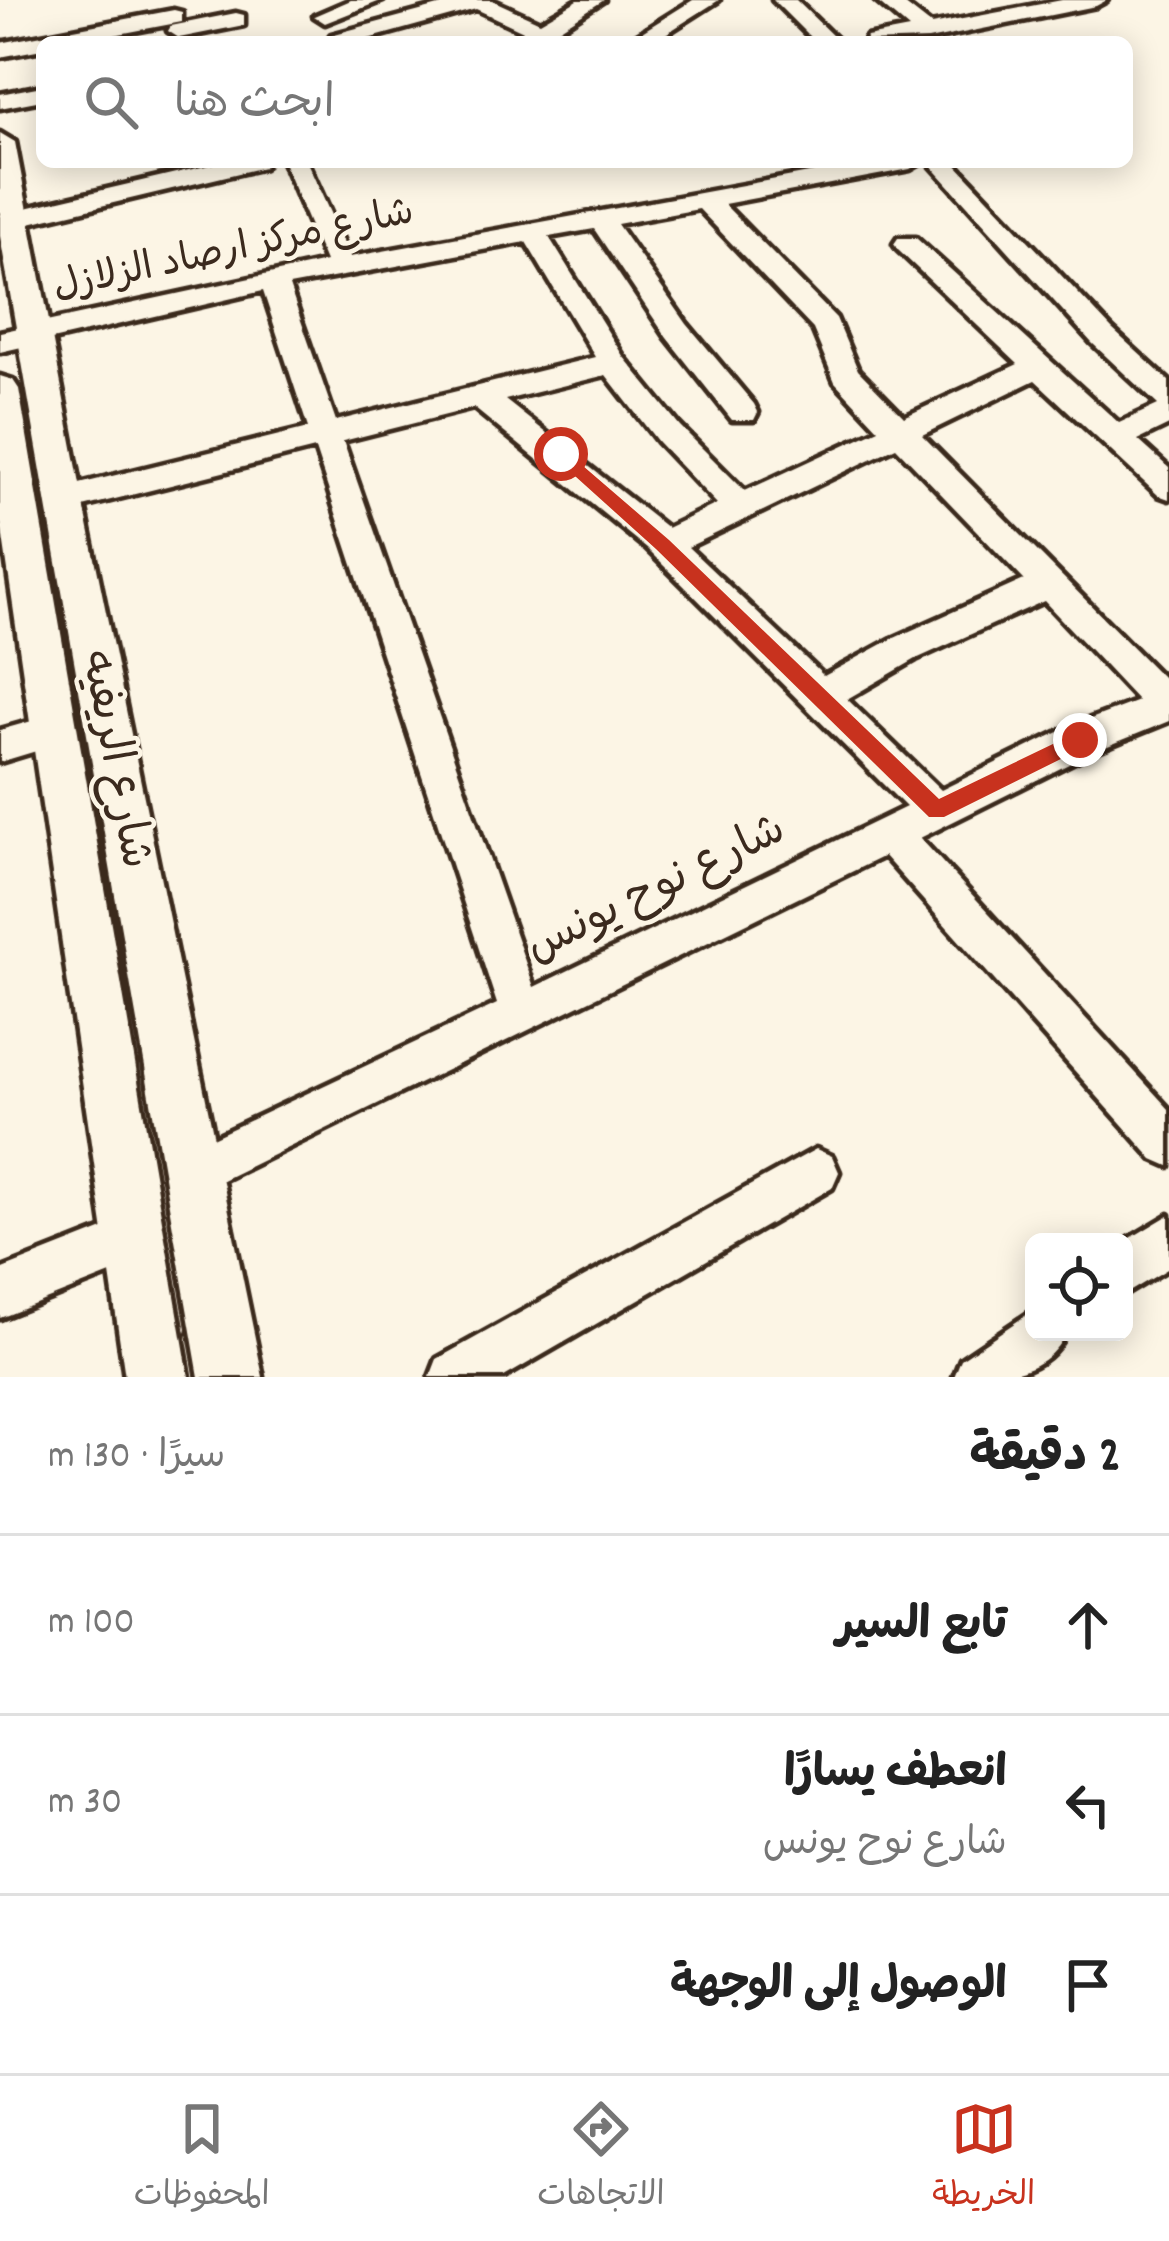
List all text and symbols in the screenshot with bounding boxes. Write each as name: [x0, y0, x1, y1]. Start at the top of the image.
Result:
search box: [36, 36, 1133, 168]
icon: search: [78, 69, 144, 135]
text: ابحث هنا: [174, 74, 335, 138]
street label: شارع مركز ارصاد الزلازل: [49, 187, 419, 317]
route start: [534, 427, 588, 481]
street label: شارع الريفيه: [61, 646, 165, 874]
route end: [1053, 713, 1107, 767]
street label: شارع نوح يونس: [516, 800, 798, 982]
map controls: [1025, 1233, 1133, 1341]
button: locate: [1025, 1233, 1133, 1341]
text: 2 دقيقة: [969, 1423, 1121, 1495]
text: سيرًا · 130 m: [48, 1431, 226, 1486]
icon: ahead: [1055, 1592, 1121, 1658]
text: تابع السير: [836, 1596, 1007, 1660]
text: 100 m: [48, 1597, 135, 1652]
text: انعطف يسارًا: [784, 1744, 1007, 1808]
icon: left: [1055, 1772, 1121, 1838]
text: 30 m: [48, 1777, 122, 1832]
text: شارع نوح يونس: [763, 1818, 1007, 1873]
icon: arrive: [1055, 1952, 1121, 2018]
text: الوصول إلى الوجهة: [670, 1956, 1007, 2020]
tab: المحفوظات: [134, 2096, 270, 2222]
tab: الاتجاهات: [537, 2096, 665, 2222]
tab: الخريطة: [932, 2096, 1035, 2222]

